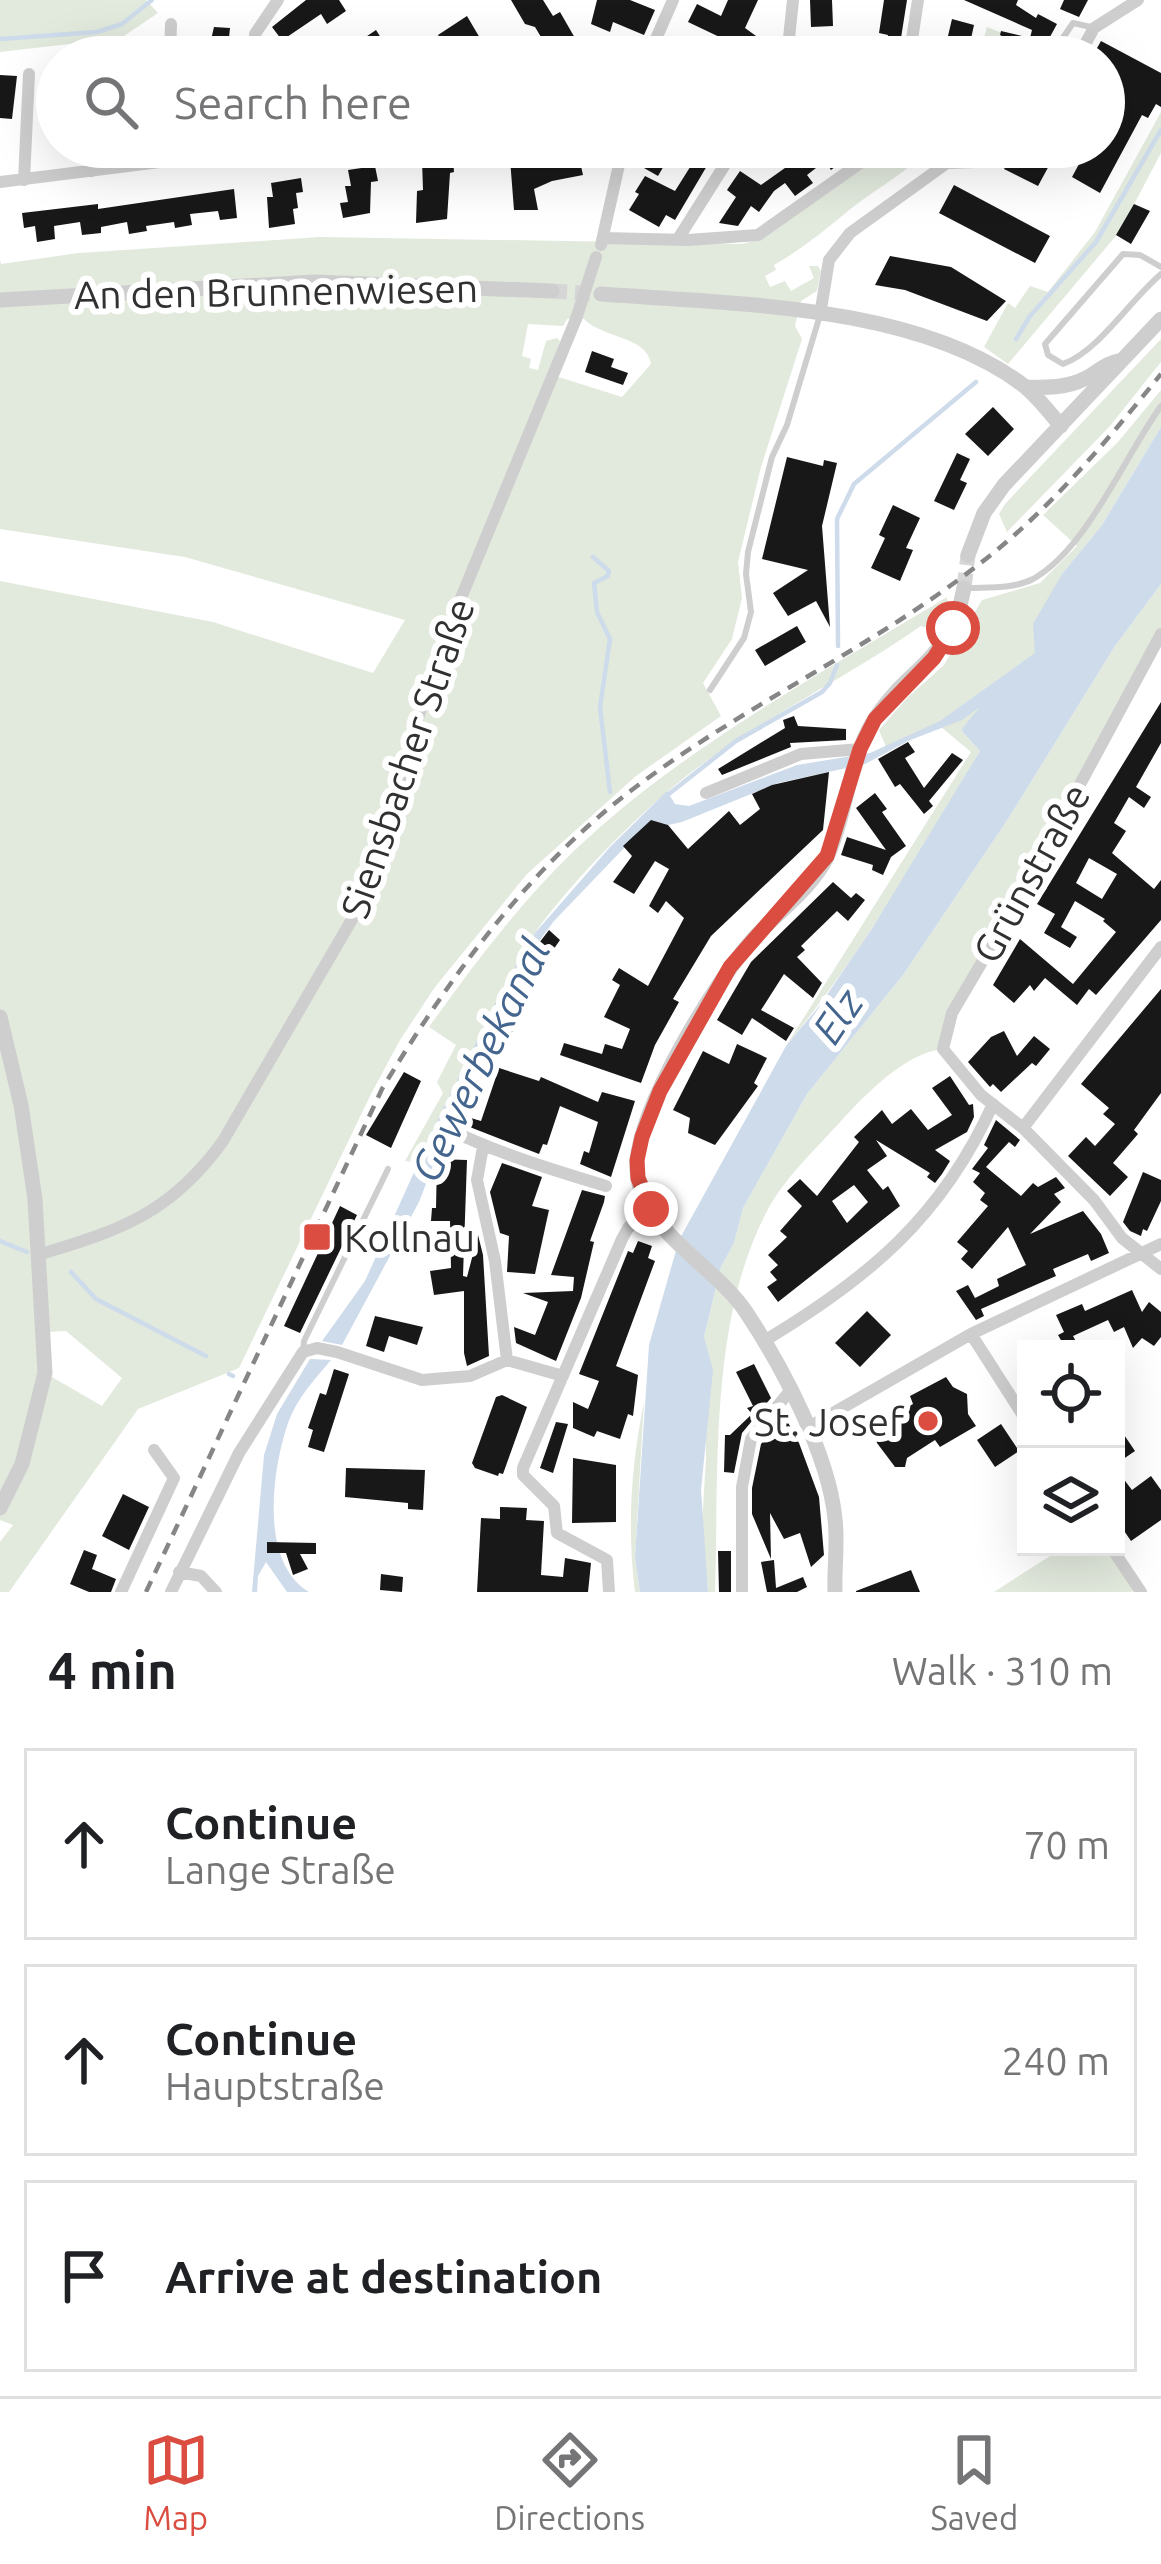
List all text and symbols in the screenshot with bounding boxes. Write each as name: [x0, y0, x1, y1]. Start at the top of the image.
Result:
search box: [36, 36, 1125, 168]
icon: search: [78, 69, 144, 135]
text: Search here: [174, 77, 412, 128]
street label: An den Brunnenwiesen: [74, 266, 478, 316]
street label: Siensbacher Straße: [332, 593, 482, 923]
route start: [926, 601, 980, 655]
street label: Grünstraße: [964, 776, 1098, 970]
water label: Gewerbekanal: [401, 931, 559, 1189]
water label: Elz: [802, 979, 873, 1052]
route end: [624, 1182, 678, 1236]
place label: Kollnau: [344, 1216, 475, 1259]
marker: Kollnau: [301, 1221, 333, 1253]
map controls: [1017, 1340, 1125, 1556]
button: locate: [1017, 1340, 1125, 1448]
place label: St. Josef: [754, 1400, 905, 1443]
marker: St. Josef: [915, 1408, 941, 1434]
button: layers: [1017, 1448, 1125, 1556]
text: 4 min: [48, 1641, 177, 1699]
text: Walk · 310 m: [892, 1649, 1113, 1692]
text: Continue: [165, 1797, 357, 1848]
icon: ahead: [51, 1811, 117, 1877]
text: 70 m: [1023, 1823, 1110, 1866]
text: Lange Straße: [165, 1848, 396, 1891]
text: Continue: [165, 2013, 357, 2064]
icon: ahead: [51, 2027, 117, 2093]
text: 240 m: [1001, 2039, 1110, 2082]
text: Hauptstraße: [165, 2064, 385, 2107]
icon: arrive: [51, 2243, 117, 2309]
text: Arrive at destination: [165, 2251, 602, 2302]
tab: Map: [143, 2427, 209, 2536]
tab: Directions: [494, 2427, 645, 2536]
tab: Saved: [930, 2427, 1018, 2536]

